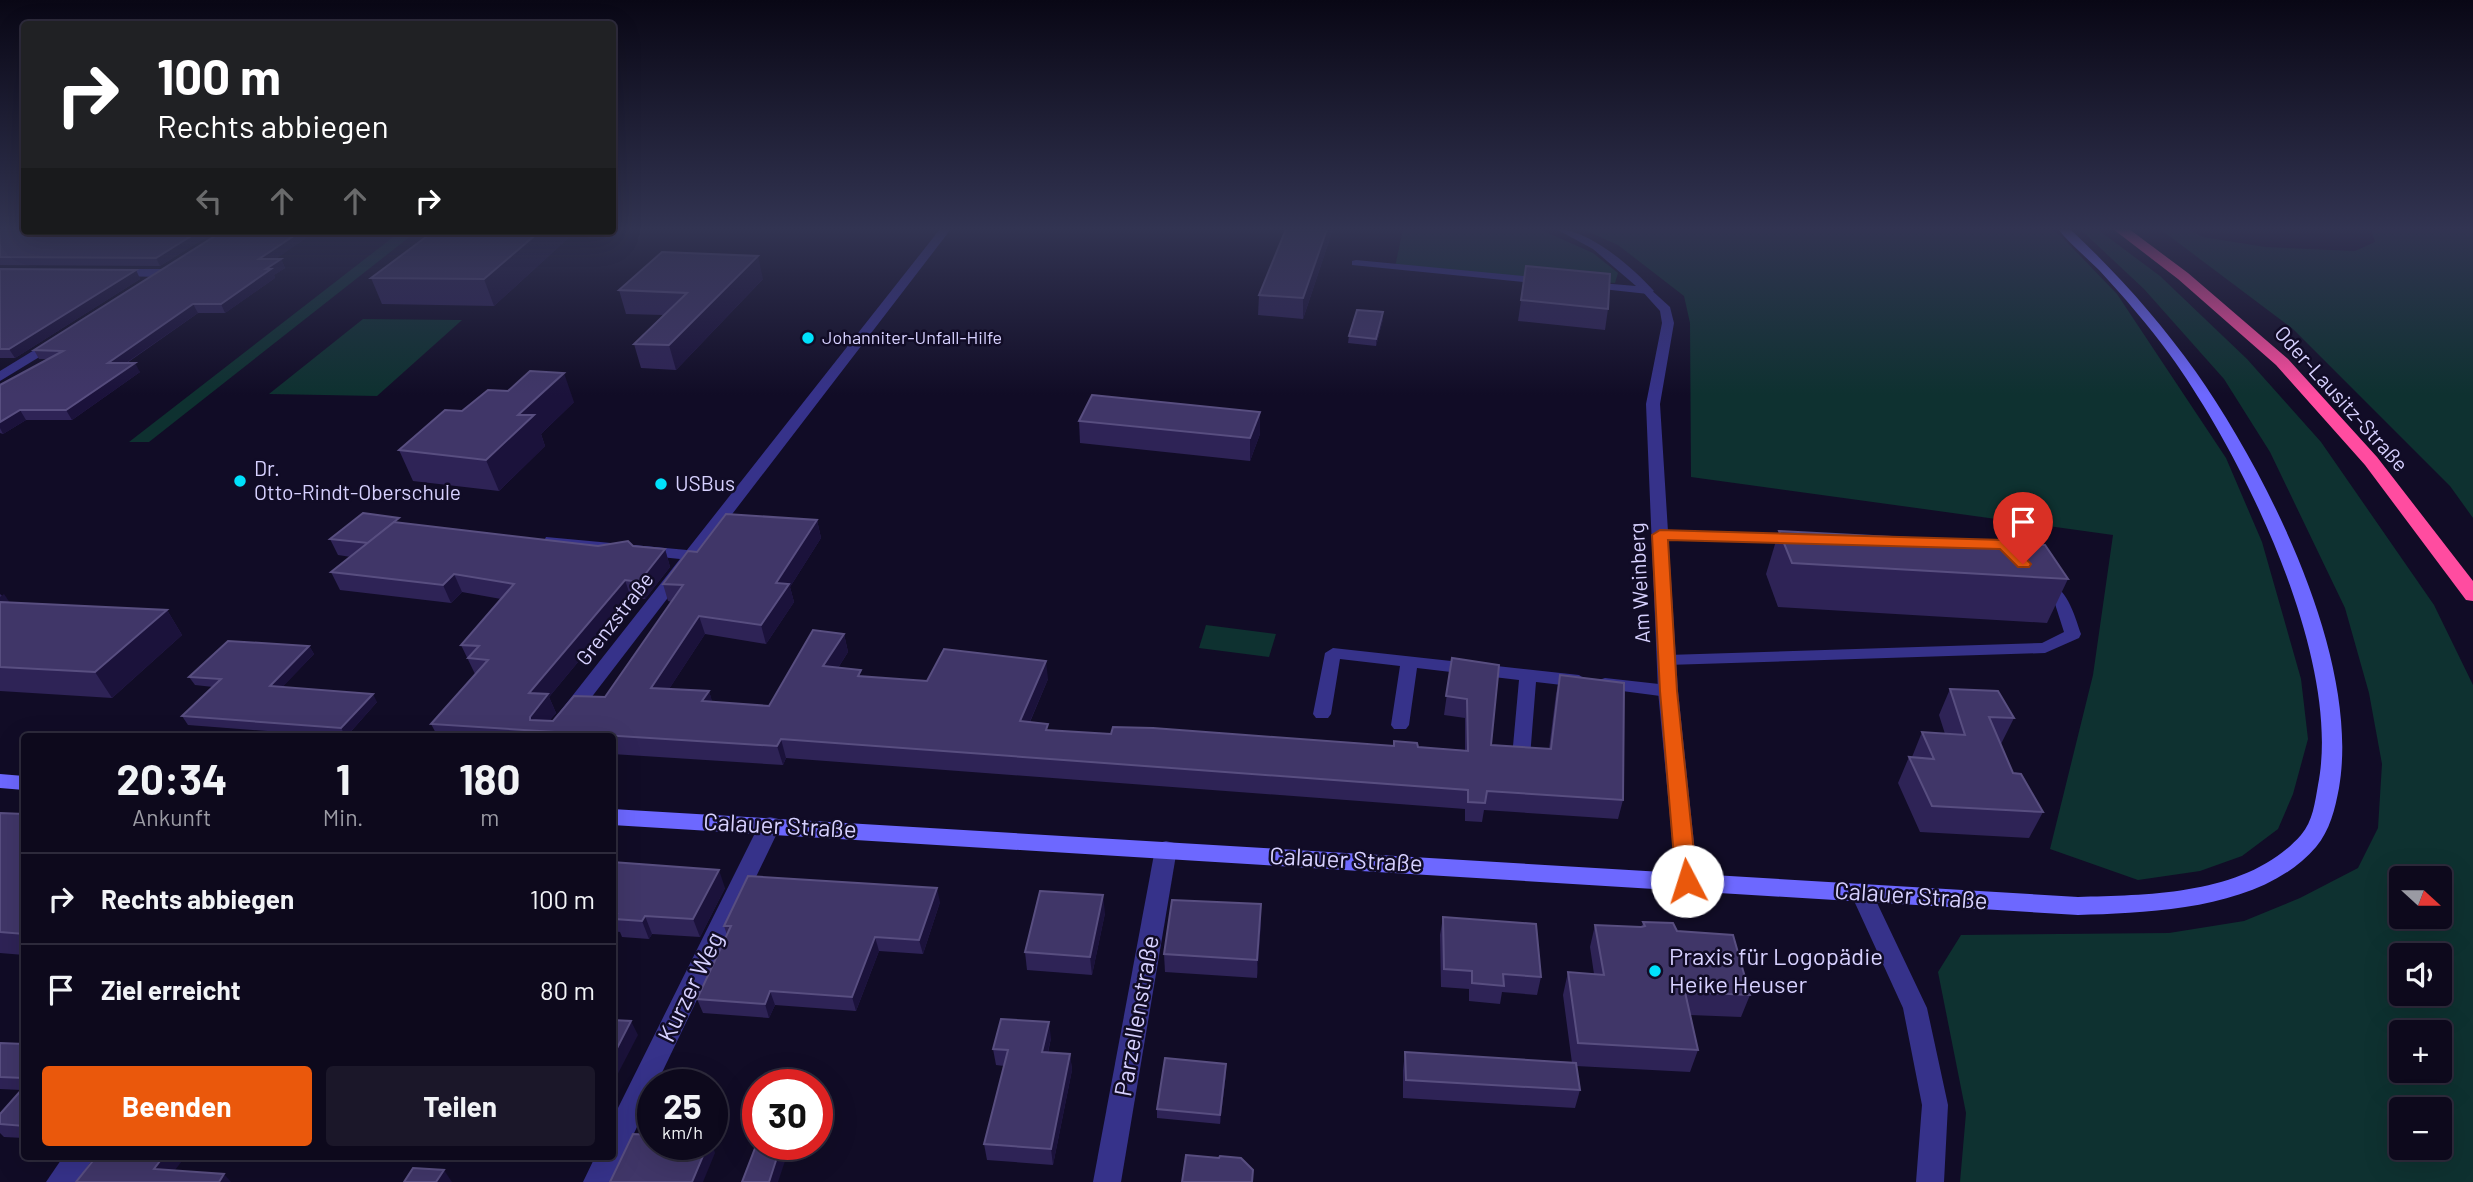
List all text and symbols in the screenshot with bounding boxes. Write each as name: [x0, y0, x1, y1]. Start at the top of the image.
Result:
text: 100 m: [157, 46, 281, 105]
icon: right: [42, 49, 133, 140]
text: Rechts abbiegen: [157, 106, 389, 144]
icon: left: [190, 182, 228, 220]
icon: ahead: [263, 182, 301, 220]
icon: ahead: [336, 182, 374, 220]
icon: right: [409, 182, 447, 220]
street label: Oder-Lausitz-Straße: [2270, 320, 2414, 476]
place label: Johanniter-Unfall-Hilfe: [822, 326, 1002, 348]
marker: Johanniter-Unfall-Hilfe: [800, 330, 816, 346]
place label: Dr. Otto-Rindt-Oberschule: [254, 455, 461, 504]
place label: USBus: [675, 470, 735, 495]
marker: Dr. Otto-Rindt-Oberschule: [232, 473, 248, 489]
marker: USBus: [653, 476, 669, 492]
pin: [1993, 492, 2053, 564]
icon: arrive: [2004, 503, 2042, 541]
street label: Am Weinberg: [1623, 522, 1654, 644]
street label: Grenzstraße: [570, 567, 658, 670]
text: 20:34: [117, 753, 227, 803]
text: 1: [336, 753, 351, 803]
text: 180: [459, 753, 521, 803]
text: Ankunft: [132, 803, 212, 831]
text: Min.: [323, 803, 363, 831]
text: m: [480, 803, 499, 831]
street label: Calauer Straße: [703, 806, 857, 843]
street label: Calauer Straße: [1269, 840, 1423, 877]
position arrow: [1650, 844, 1724, 918]
north arrow: [2389, 866, 2452, 929]
map controls: [2389, 866, 2452, 1160]
street label: Calauer Straße: [1834, 875, 1989, 914]
icon: right: [42, 880, 80, 918]
text: Rechts abbiegen: [101, 883, 294, 914]
text: 100 m: [530, 883, 595, 914]
street label: Kurzer Weg: [651, 927, 729, 1046]
street label: Parzellenstraße: [1107, 933, 1164, 1098]
place label: Praxis für Logopädie Heike Heuser: [1669, 941, 1883, 998]
button: sound: [2389, 943, 2452, 1006]
marker: Praxis für Logopädie Heike Heuser: [1647, 963, 1663, 979]
icon: arrive: [42, 971, 80, 1009]
text: Ziel erreicht: [101, 974, 241, 1005]
text: 80 m: [540, 974, 595, 1005]
button: +: [2389, 1020, 2452, 1083]
button: Beenden: [42, 1066, 312, 1146]
button: Teilen: [326, 1066, 595, 1146]
speed limit sign: 30: [742, 1069, 833, 1160]
text: 25: [663, 1084, 702, 1126]
button: −: [2389, 1097, 2452, 1160]
text: km/h: [662, 1121, 703, 1143]

